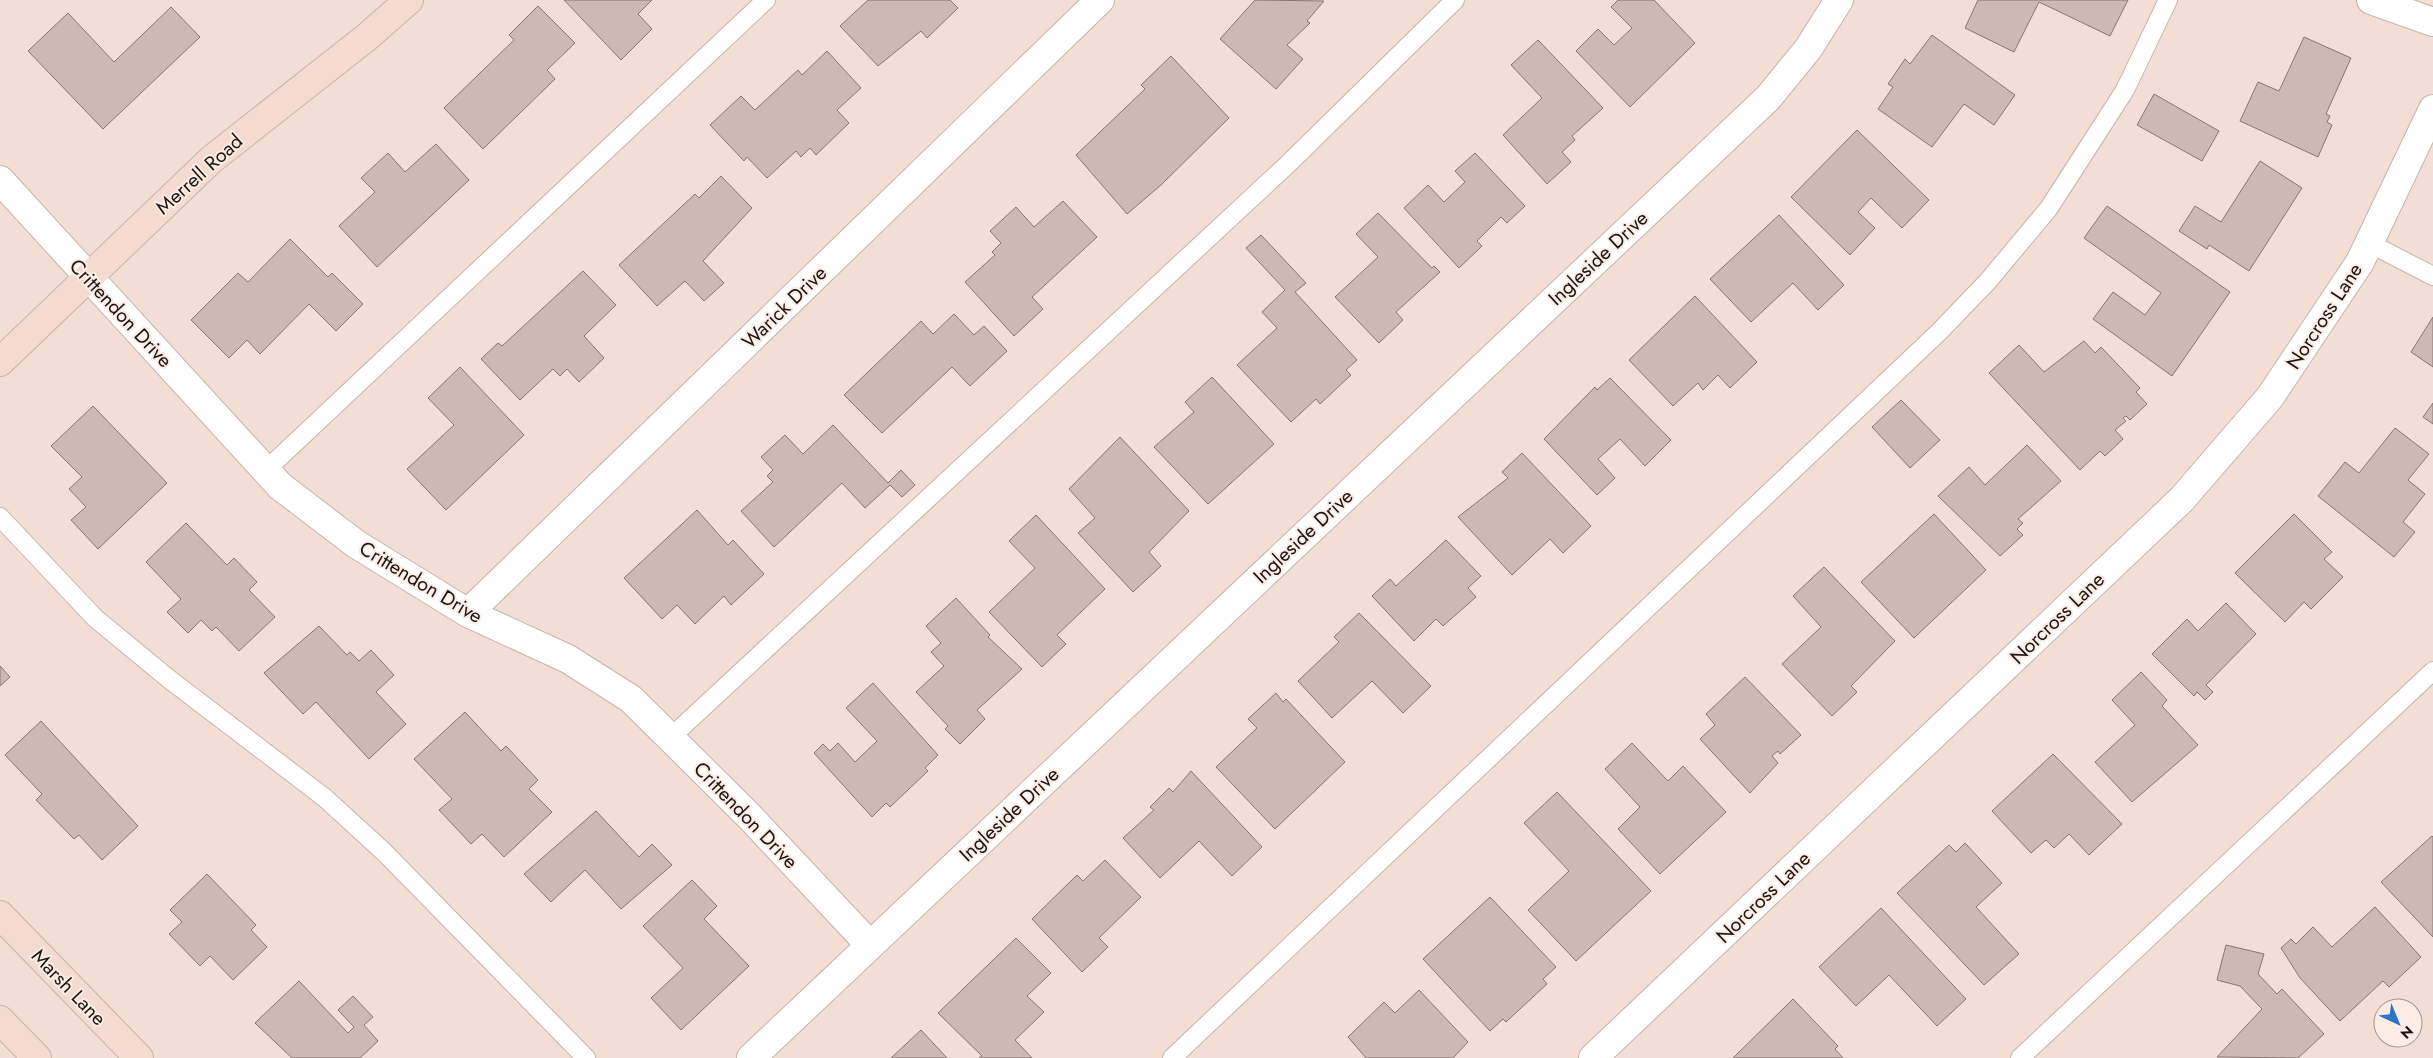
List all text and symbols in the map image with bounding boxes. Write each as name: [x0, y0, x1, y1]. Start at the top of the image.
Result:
street label: Merrell Road: [149, 127, 249, 221]
street label: Ingleside Drive: [1542, 204, 1655, 312]
street label: Crittendon Drive: [62, 252, 179, 374]
street label: Norcross Lane: [2279, 257, 2370, 375]
street label: Warick Drive: [735, 259, 833, 355]
street label: Ingleside Drive: [1247, 482, 1360, 590]
street label: Crittendon Drive: [354, 534, 488, 631]
street label: Norcross Lane: [2004, 566, 2111, 671]
street label: Crittendon Drive: [687, 755, 805, 876]
street label: Ingleside Drive: [953, 760, 1066, 868]
street label: Norcross Lane: [1710, 845, 1817, 950]
street label: Marsh Lane: [25, 943, 113, 1032]
north arrow: [2373, 998, 2423, 1048]
text: N: [2396, 1021, 2418, 1043]

